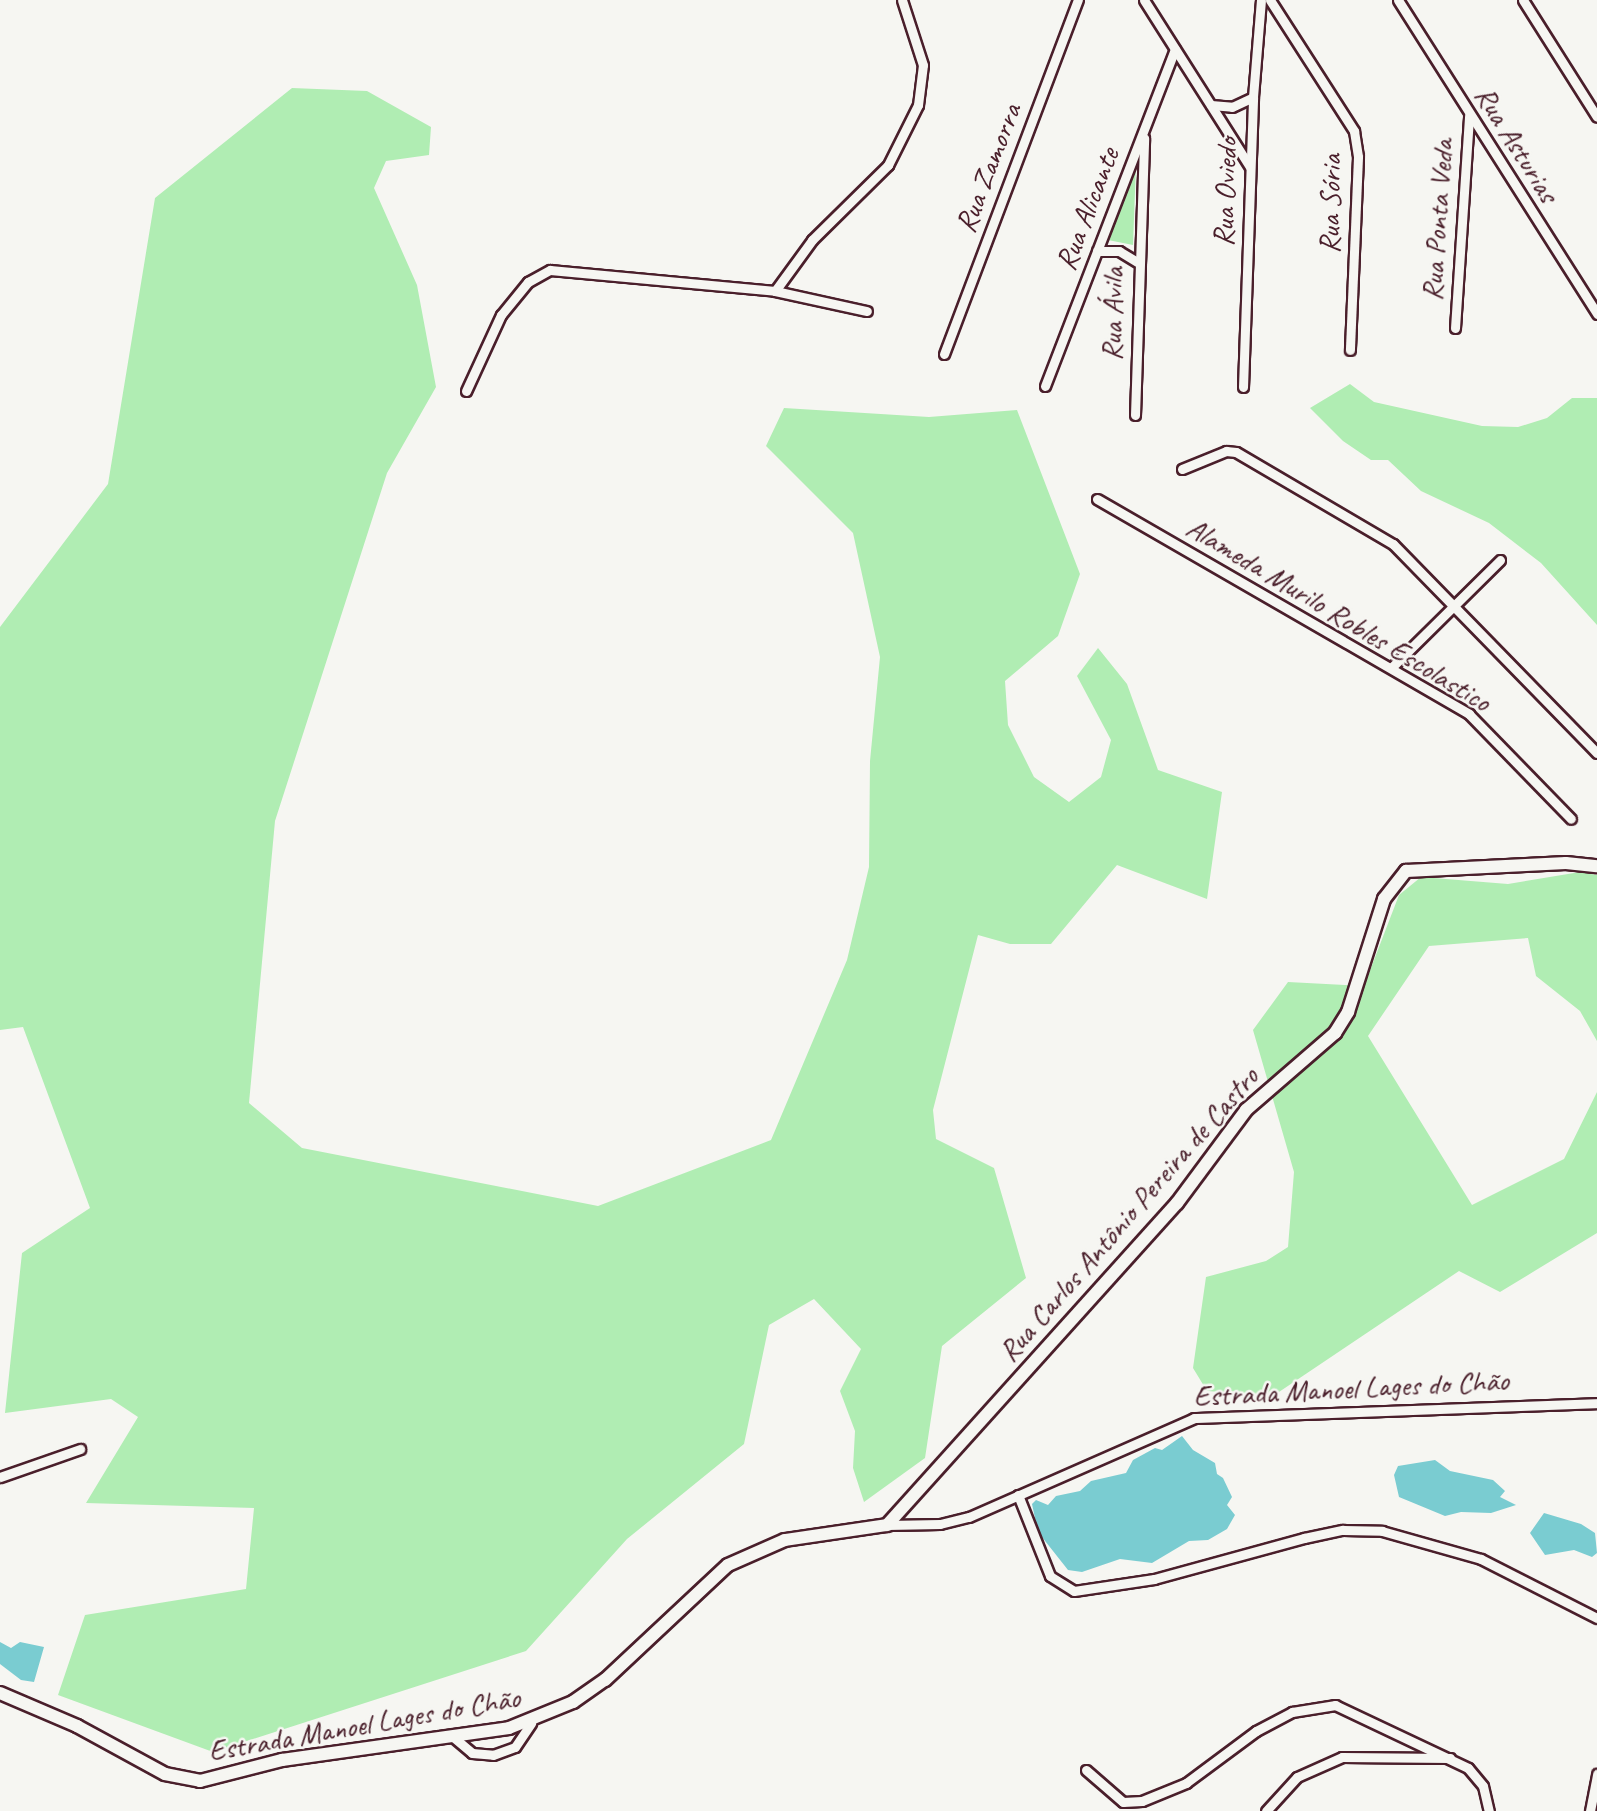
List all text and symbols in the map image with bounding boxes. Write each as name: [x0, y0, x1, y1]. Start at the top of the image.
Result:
street label: Rua Asturias: [1467, 79, 1567, 209]
street label: Rua Zamorra: [947, 99, 1029, 237]
street label: Rua Oviedo: [1205, 137, 1245, 247]
street label: Rua Ponta Veda: [1413, 139, 1461, 301]
street label: Rua Alicante: [1047, 143, 1127, 275]
street label: Rua Sória: [1311, 154, 1349, 254]
street label: Rua Ávila: [1093, 267, 1131, 361]
street label: Alameda Murilo Robles Escolastico: [1181, 509, 1497, 719]
street label: Rua Carlos Antônio Pereira de Castro: [990, 1059, 1266, 1369]
street label: Estrada Manoel Lages do Chão: [1192, 1362, 1510, 1414]
street label: Estrada Manoel Lages do Chão: [205, 1679, 523, 1769]

